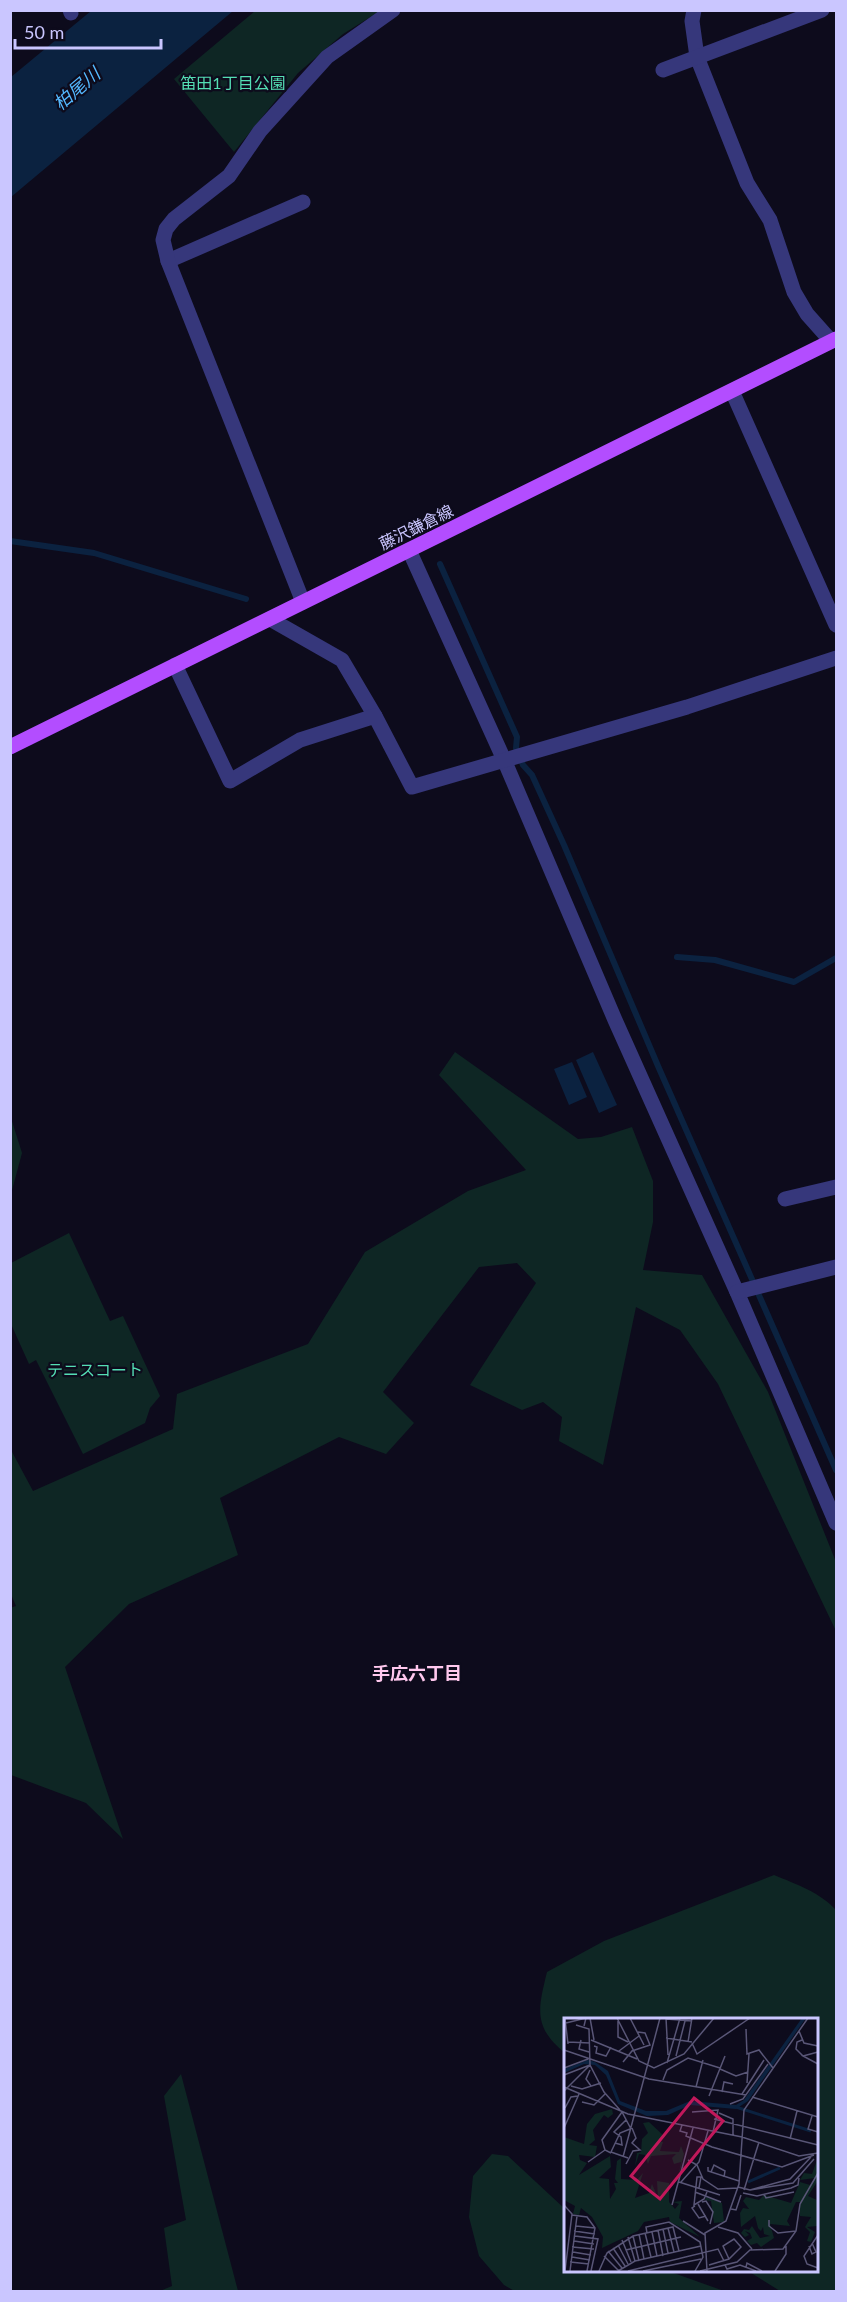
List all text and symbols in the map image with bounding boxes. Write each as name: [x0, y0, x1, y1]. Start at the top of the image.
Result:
scale bar: [15, 12, 160, 50]
text: 50 m: [24, 21, 64, 43]
water label: 柏尾川: [49, 61, 106, 114]
park label: 笛田1丁目公園: [180, 73, 286, 92]
street label: 藤沢鎌倉線: [376, 500, 456, 553]
park label: テニスコート: [47, 1360, 143, 1379]
district label: 手広六丁目: [372, 1662, 462, 1684]
inset map: [564, 2018, 817, 2272]

